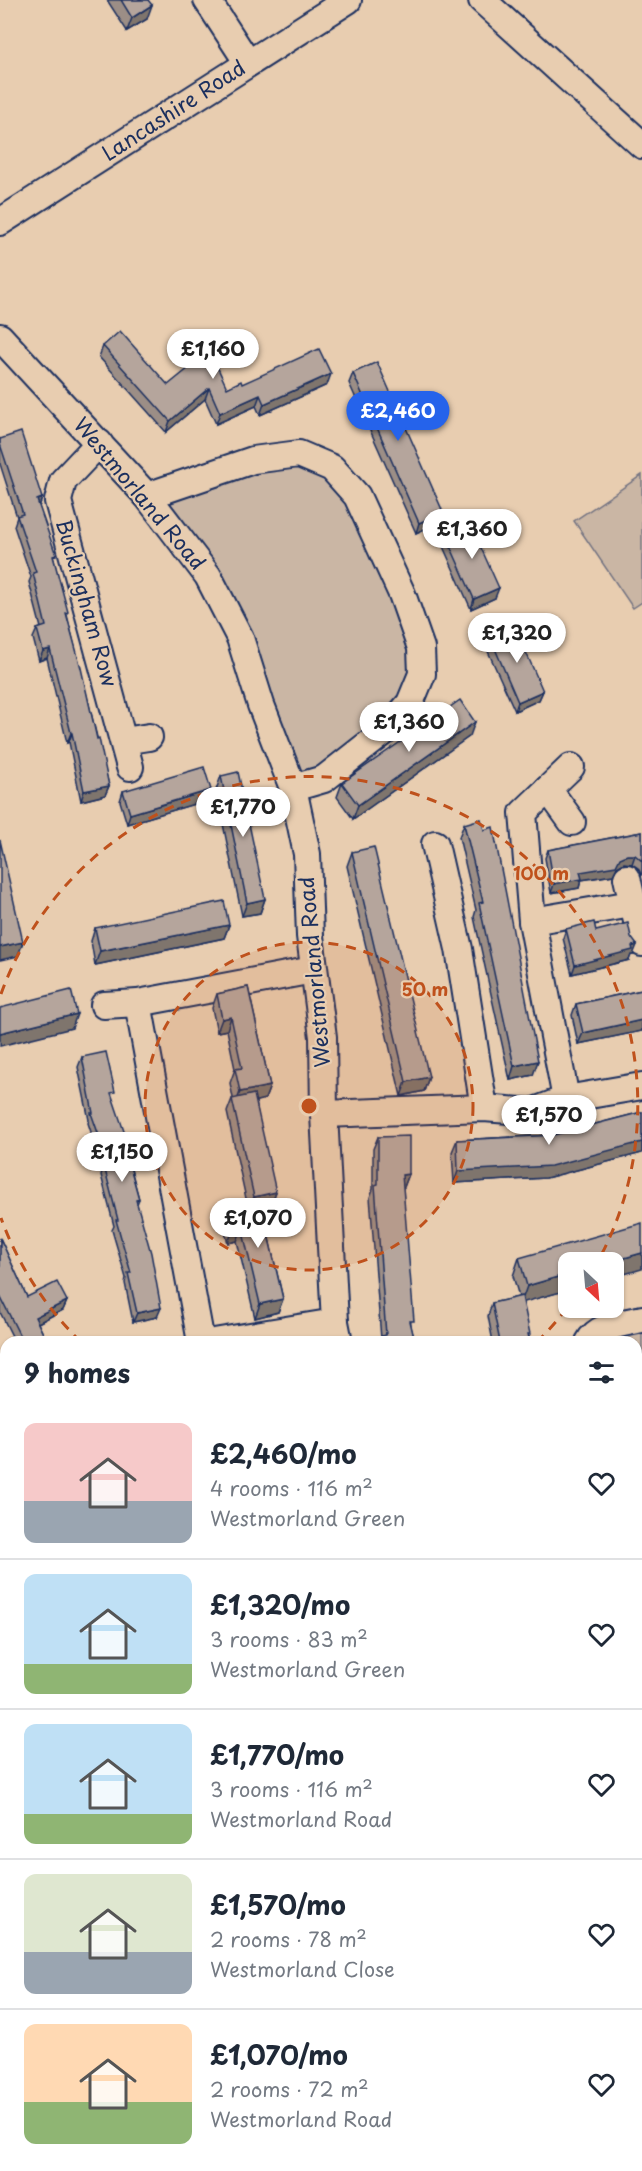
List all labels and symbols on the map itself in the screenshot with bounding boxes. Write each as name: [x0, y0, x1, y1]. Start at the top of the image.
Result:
street label: Lancashire Road: [95, 51, 251, 168]
pin: £1,160: [164, 329, 262, 380]
pin: £2,460: [349, 391, 447, 442]
street label: Westmorland Road: [67, 409, 214, 576]
pin: £1,360: [423, 509, 521, 560]
street label: Buckingham Row: [49, 515, 127, 690]
pin: £1,320: [468, 613, 566, 664]
pin: £1,360: [360, 702, 458, 753]
pin: £1,770: [194, 787, 292, 838]
text: 100 m: [513, 859, 569, 886]
street label: Westmorland Road: [289, 875, 337, 1069]
text: 50 m: [402, 975, 448, 1002]
pin: £1,570: [500, 1095, 598, 1146]
centre of rings: [299, 1096, 319, 1116]
pin: £1,150: [73, 1132, 171, 1183]
pin: £1,070: [209, 1198, 307, 1249]
north arrow: [558, 1252, 624, 1318]

